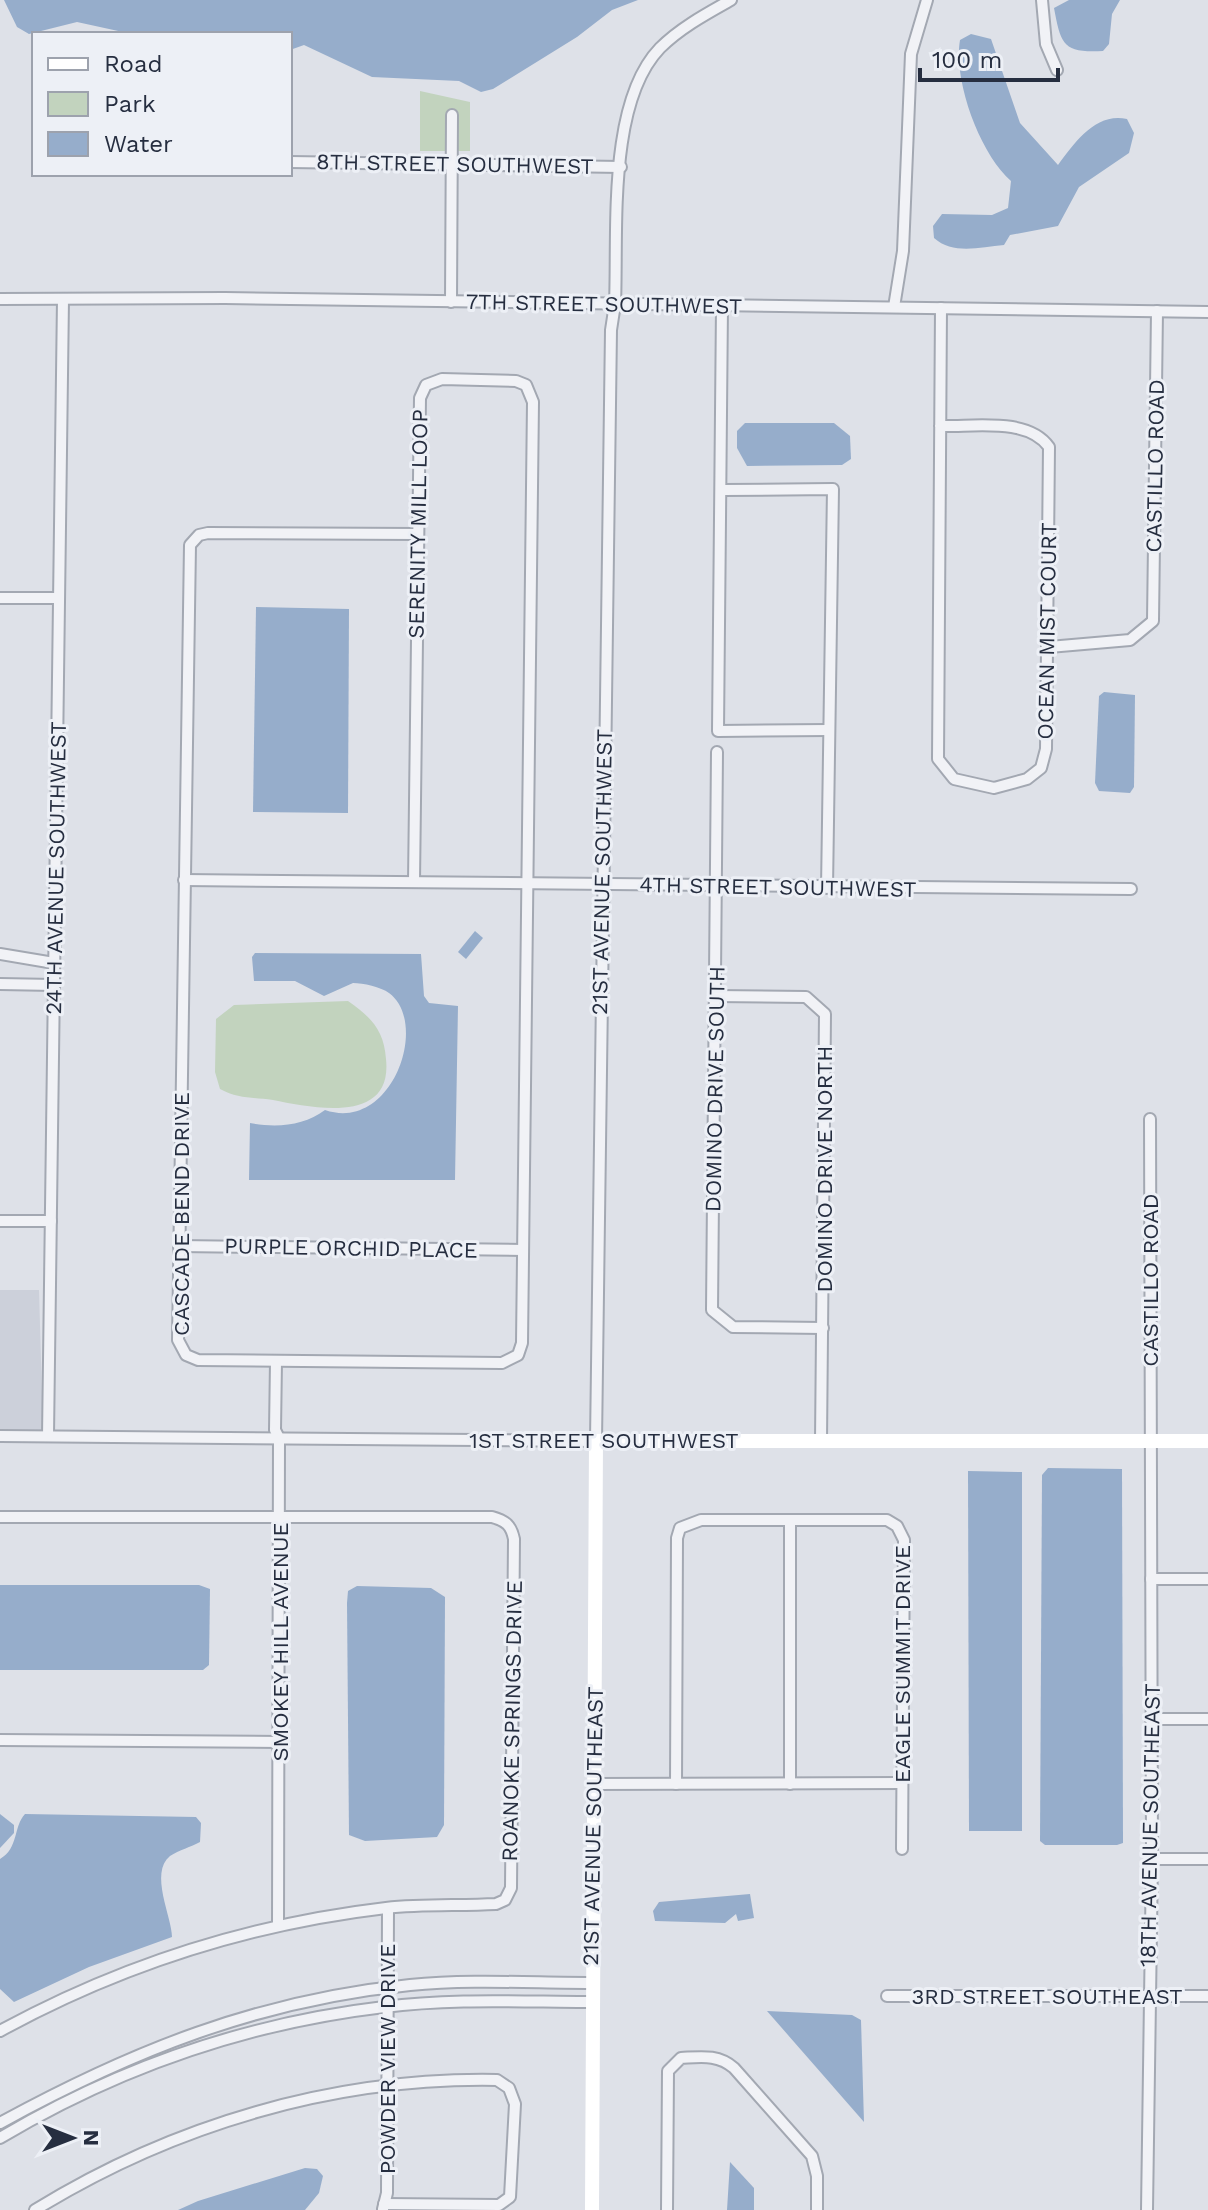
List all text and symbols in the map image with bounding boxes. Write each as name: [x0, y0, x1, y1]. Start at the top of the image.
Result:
legend: [32, 32, 292, 176]
scale bar: [920, 32, 1058, 82]
text: 100 m: [932, 46, 1002, 74]
text: Road: [104, 50, 163, 78]
text: Park: [104, 90, 156, 118]
text: Water: [104, 130, 173, 158]
street label: 8TH STREET SOUTHWEST: [316, 149, 594, 179]
street label: 7TH STREET SOUTHWEST: [466, 289, 742, 319]
street label: CASTILLO ROAD: [1141, 379, 1169, 553]
street label: SERENITY MILL LOOP: [403, 409, 433, 639]
street label: OCEAN MIST COURT: [1033, 522, 1061, 740]
street label: 24TH AVENUE SOUTHWEST: [41, 721, 71, 1015]
street label: 21ST AVENUE SOUTHWEST: [587, 729, 617, 1015]
street label: 4TH STREET SOUTHWEST: [639, 872, 917, 902]
street label: DOMINO DRIVE SOUTH: [700, 966, 730, 1212]
street label: DOMINO DRIVE NORTH: [812, 1046, 837, 1292]
street label: CASCADE BEND DRIVE: [169, 1092, 194, 1336]
street label: CASTILLO ROAD: [1138, 1193, 1163, 1367]
street label: PURPLE ORCHID PLACE: [224, 1233, 478, 1263]
street label: 1ST STREET SOUTHWEST: [469, 1428, 739, 1453]
street label: SMOKEY HILL AVENUE: [268, 1522, 293, 1762]
street label: EAGLE SUMMIT DRIVE: [890, 1545, 915, 1783]
street label: ROANOKE SPRINGS DRIVE: [497, 1580, 527, 1862]
street label: 18TH AVENUE SOUTHEAST: [1135, 1683, 1165, 1967]
street label: 21ST AVENUE SOUTHEAST: [578, 1686, 608, 1966]
street label: POWDER VIEW DRIVE: [375, 1944, 400, 2174]
street label: 3RD STREET SOUTHEAST: [911, 1984, 1183, 2009]
north arrow: [32, 2098, 112, 2178]
text: N: [79, 2130, 104, 2146]

